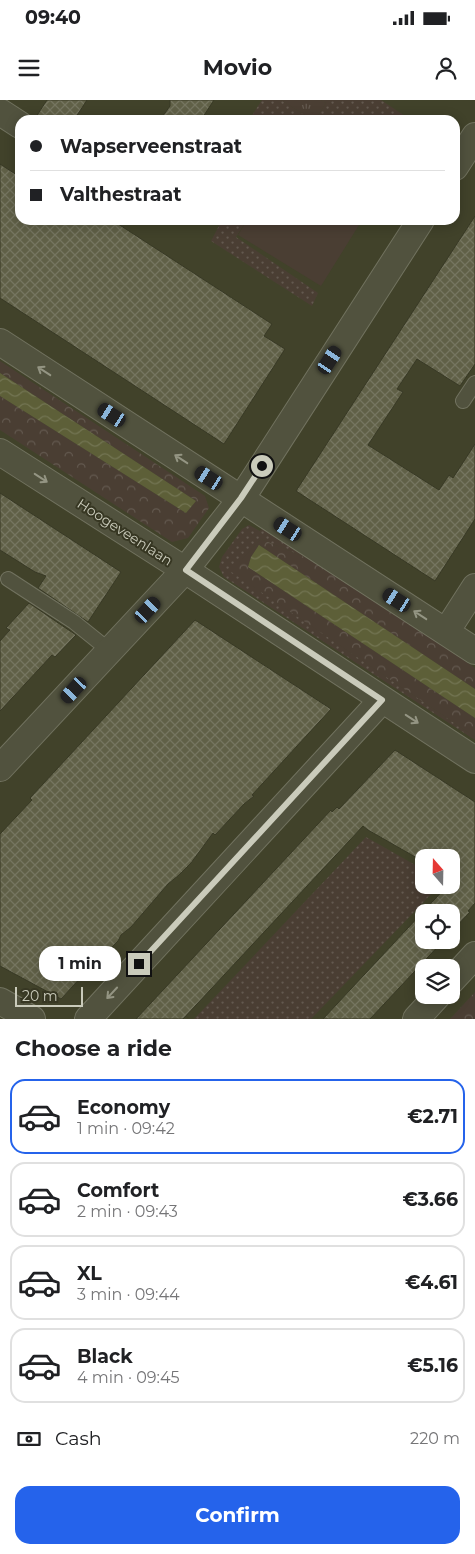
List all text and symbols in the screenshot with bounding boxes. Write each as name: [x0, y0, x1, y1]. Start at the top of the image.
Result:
text: 09:40: [25, 6, 81, 29]
icon: menu: [15, 54, 43, 82]
text: Movio: [203, 54, 272, 81]
icon: person: [432, 54, 460, 82]
text: Wapserveenstraat: [60, 135, 242, 158]
text: Valthestraat: [60, 183, 182, 206]
car: [315, 343, 344, 377]
one-way arrow: [38, 366, 52, 376]
car: [95, 401, 128, 429]
one-way arrow: [174, 454, 188, 464]
route start: [251, 455, 273, 477]
car: [192, 464, 225, 492]
one-way arrow: [34, 473, 48, 483]
street label: Hoogeveenlaan: [74, 494, 176, 570]
car: [271, 515, 304, 543]
car: [380, 586, 413, 614]
car: [132, 594, 163, 626]
one-way arrow: [413, 609, 427, 619]
car: [58, 674, 89, 706]
one-way arrow: [405, 714, 419, 725]
north arrow: [415, 849, 460, 894]
map controls: [415, 849, 460, 1004]
button: locate: [415, 904, 460, 949]
callout: 1 min: [39, 946, 122, 982]
route end: [128, 953, 150, 975]
text: 1 min: [58, 954, 102, 973]
button: layers: [415, 959, 460, 1004]
scale bar: [15, 984, 82, 1007]
text: 20 m: [22, 987, 58, 1005]
one-way arrow: [106, 987, 118, 1000]
text: Choose a ride: [15, 1035, 172, 1062]
icon: car: [17, 1094, 62, 1139]
text: Economy: [77, 1096, 170, 1119]
text: €2.71: [407, 1105, 458, 1128]
text: 1 min · 09:42: [77, 1119, 175, 1138]
icon: car: [17, 1177, 62, 1222]
text: Comfort: [77, 1179, 159, 1202]
text: €3.66: [402, 1188, 458, 1211]
text: 2 min · 09:43: [77, 1202, 178, 1221]
icon: car: [17, 1260, 62, 1305]
text: XL: [77, 1262, 102, 1285]
text: €4.61: [405, 1271, 458, 1294]
text: 3 min · 09:44: [77, 1285, 180, 1304]
icon: car: [17, 1343, 62, 1388]
text: Black: [77, 1345, 133, 1368]
text: €5.16: [407, 1354, 458, 1377]
text: 4 min · 09:45: [77, 1368, 180, 1387]
icon: cash: [15, 1425, 43, 1453]
text: Cash: [55, 1427, 102, 1450]
text: 220 m: [410, 1429, 460, 1448]
button: Confirm: [15, 1486, 460, 1544]

